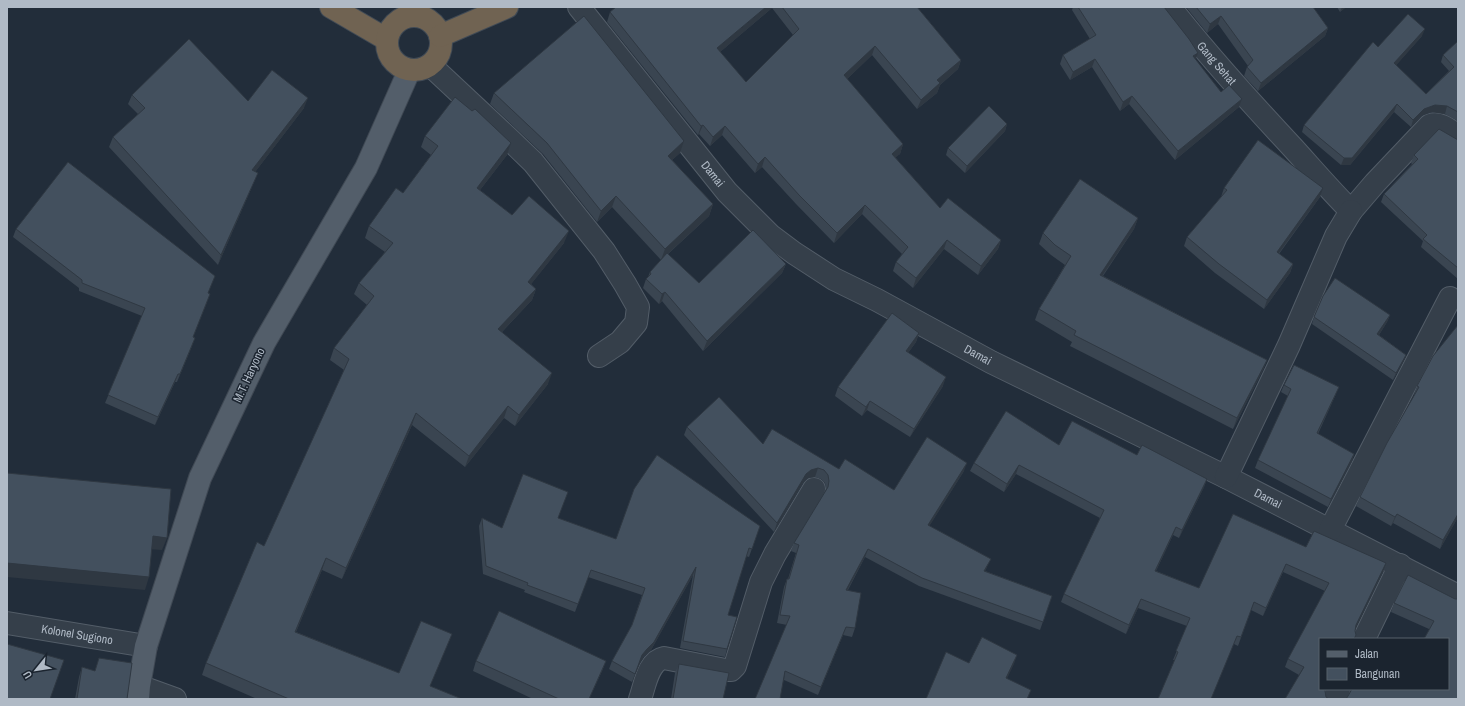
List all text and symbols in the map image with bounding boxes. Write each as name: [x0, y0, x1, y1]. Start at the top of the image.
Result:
street label: Gang Sehat: [1193, 38, 1240, 89]
street label: Damai: [697, 158, 728, 190]
street label: Damai: [961, 341, 994, 369]
street label: M.T. Haryono: [229, 345, 269, 405]
street label: Damai: [1252, 485, 1285, 512]
street label: Kolonel Sugiono: [40, 621, 114, 648]
legend: [1319, 638, 1449, 690]
text: Jalan: [1355, 646, 1379, 662]
north arrow: [16, 650, 56, 690]
text: Bangunan: [1355, 666, 1400, 682]
text: U: [20, 669, 35, 681]

